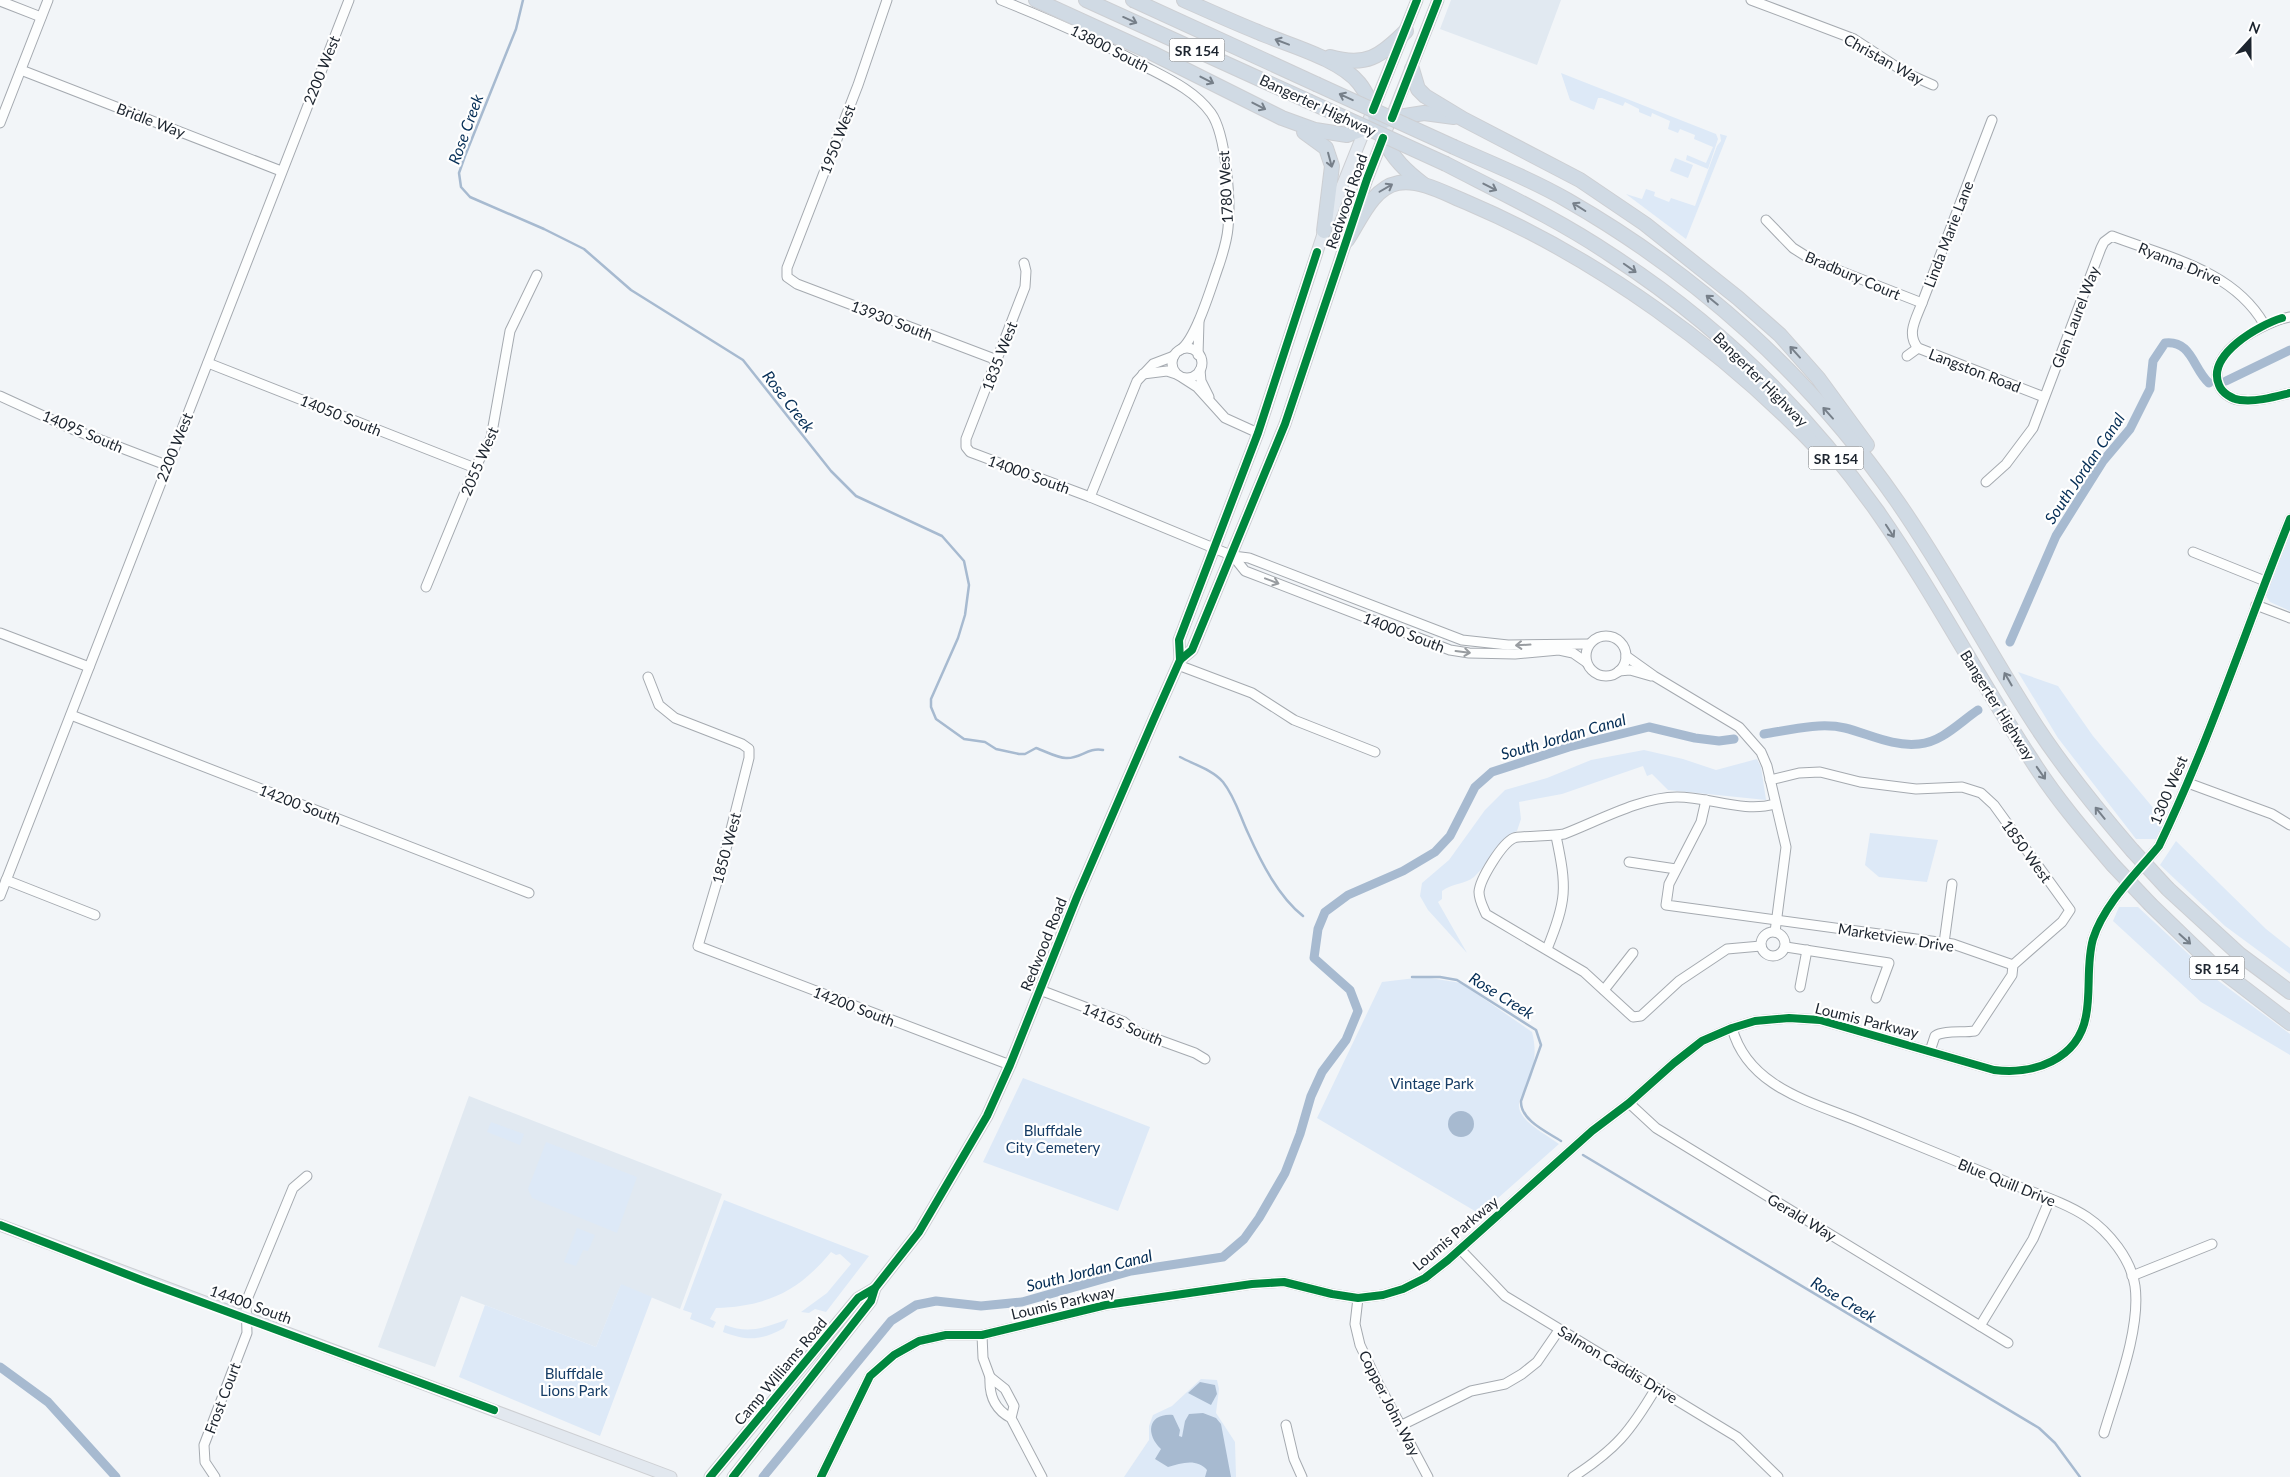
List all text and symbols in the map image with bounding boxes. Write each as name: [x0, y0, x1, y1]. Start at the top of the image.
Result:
one-way arrow: [1122, 15, 1137, 25]
north arrow: [2225, 15, 2275, 65]
text: N: [2247, 18, 2263, 37]
street label: 13800 South: [1068, 20, 1152, 76]
street label: Christan Way: [1841, 30, 1927, 88]
street label: 2200 West: [299, 32, 343, 107]
one-way arrow: [1275, 37, 1290, 46]
road number: SR 154: [1170, 38, 1224, 62]
street label: Bangerter Highway: [1257, 70, 1379, 140]
one-way arrow: [1199, 76, 1214, 85]
water label: Rose Creek: [444, 91, 487, 166]
one-way arrow: [1339, 92, 1354, 102]
street label: Bridle Way: [114, 99, 188, 141]
street label: 1950 West: [816, 101, 859, 176]
one-way arrow: [1251, 102, 1266, 111]
street label: 1780 West: [1214, 150, 1236, 224]
street label: Redwood Road: [1321, 151, 1371, 251]
one-way arrow: [1326, 152, 1335, 168]
street label: Linda Marie Lane: [1919, 178, 1977, 290]
one-way arrow: [1482, 182, 1497, 192]
one-way arrow: [1379, 183, 1393, 193]
one-way arrow: [1573, 202, 1587, 212]
street label: Ryanna Drive: [2136, 238, 2224, 288]
street label: Bradbury Court: [1803, 247, 1904, 303]
one-way arrow: [1623, 263, 1637, 273]
street label: Glen Laurel Way: [2047, 263, 2103, 371]
one-way arrow: [1706, 294, 1719, 305]
street label: 13930 South: [849, 296, 935, 344]
street label: 1835 West: [978, 318, 1021, 393]
street label: Bangerter Highway: [1710, 328, 1812, 430]
street label: Langston Road: [1926, 344, 2024, 396]
one-way arrow: [1789, 346, 1800, 359]
water label: Rose Creek: [759, 366, 819, 436]
street label: 14050 South: [298, 391, 384, 439]
street label: 14095 South: [40, 406, 126, 456]
one-way arrow: [1822, 407, 1834, 420]
street label: 2200 West: [152, 409, 196, 484]
water label: South Jordan Canal: [2040, 409, 2128, 527]
street label: 2055 West: [456, 423, 502, 498]
road number: SR 154: [1808, 446, 1864, 469]
street label: 14000 South: [985, 451, 1073, 497]
one-way arrow: [1885, 524, 1895, 538]
one-way arrow: [1265, 578, 1280, 587]
street label: 14000 South: [1361, 608, 1447, 656]
one-way arrow: [1515, 640, 1531, 649]
one-way arrow: [1455, 647, 1471, 657]
street label: Bangerter Highway: [1957, 647, 2039, 764]
one-way arrow: [2002, 673, 2012, 687]
water label: South Jordan Canal: [1498, 709, 1628, 763]
street label: 1300 West: [2145, 752, 2191, 827]
one-way arrow: [2036, 766, 2046, 780]
street label: 14200 South: [257, 780, 343, 828]
one-way arrow: [2095, 807, 2106, 820]
street label: 1850 West: [708, 810, 744, 886]
street label: 1850 West: [1998, 816, 2056, 886]
street label: Redwood Road: [1016, 895, 1070, 993]
street label: Marketview Drive: [1837, 919, 1955, 955]
one-way arrow: [2179, 934, 2192, 945]
road number: SR 154: [2190, 956, 2244, 980]
water label: Rose Creek: [1466, 968, 1538, 1023]
street label: 14200 South: [811, 982, 897, 1030]
street label: Loumis Parkway: [1813, 998, 1921, 1042]
street label: 14165 South: [1080, 999, 1166, 1049]
park label: Vintage Park: [1390, 1074, 1474, 1092]
park label: Bluffdale City Cemetery: [1006, 1121, 1101, 1156]
street label: Blue Quill Drive: [1956, 1154, 2059, 1210]
street label: Gerald Way: [1764, 1189, 1840, 1245]
street label: Loumis Parkway: [1409, 1192, 1502, 1274]
water label: South Jordan Canal: [1024, 1245, 1154, 1295]
water label: Rose Creek: [1808, 1272, 1880, 1326]
street label: 14400 South: [207, 1281, 295, 1327]
street label: Loumis Parkway: [1009, 1281, 1117, 1323]
street label: Camp Williams Road: [730, 1314, 830, 1428]
street label: Salmon Caddis Drive: [1555, 1321, 1681, 1407]
street label: Copper John Way: [1356, 1347, 1425, 1459]
street label: Frost Court: [200, 1359, 244, 1436]
park label: Bluffdale Lions Park: [540, 1364, 608, 1399]

